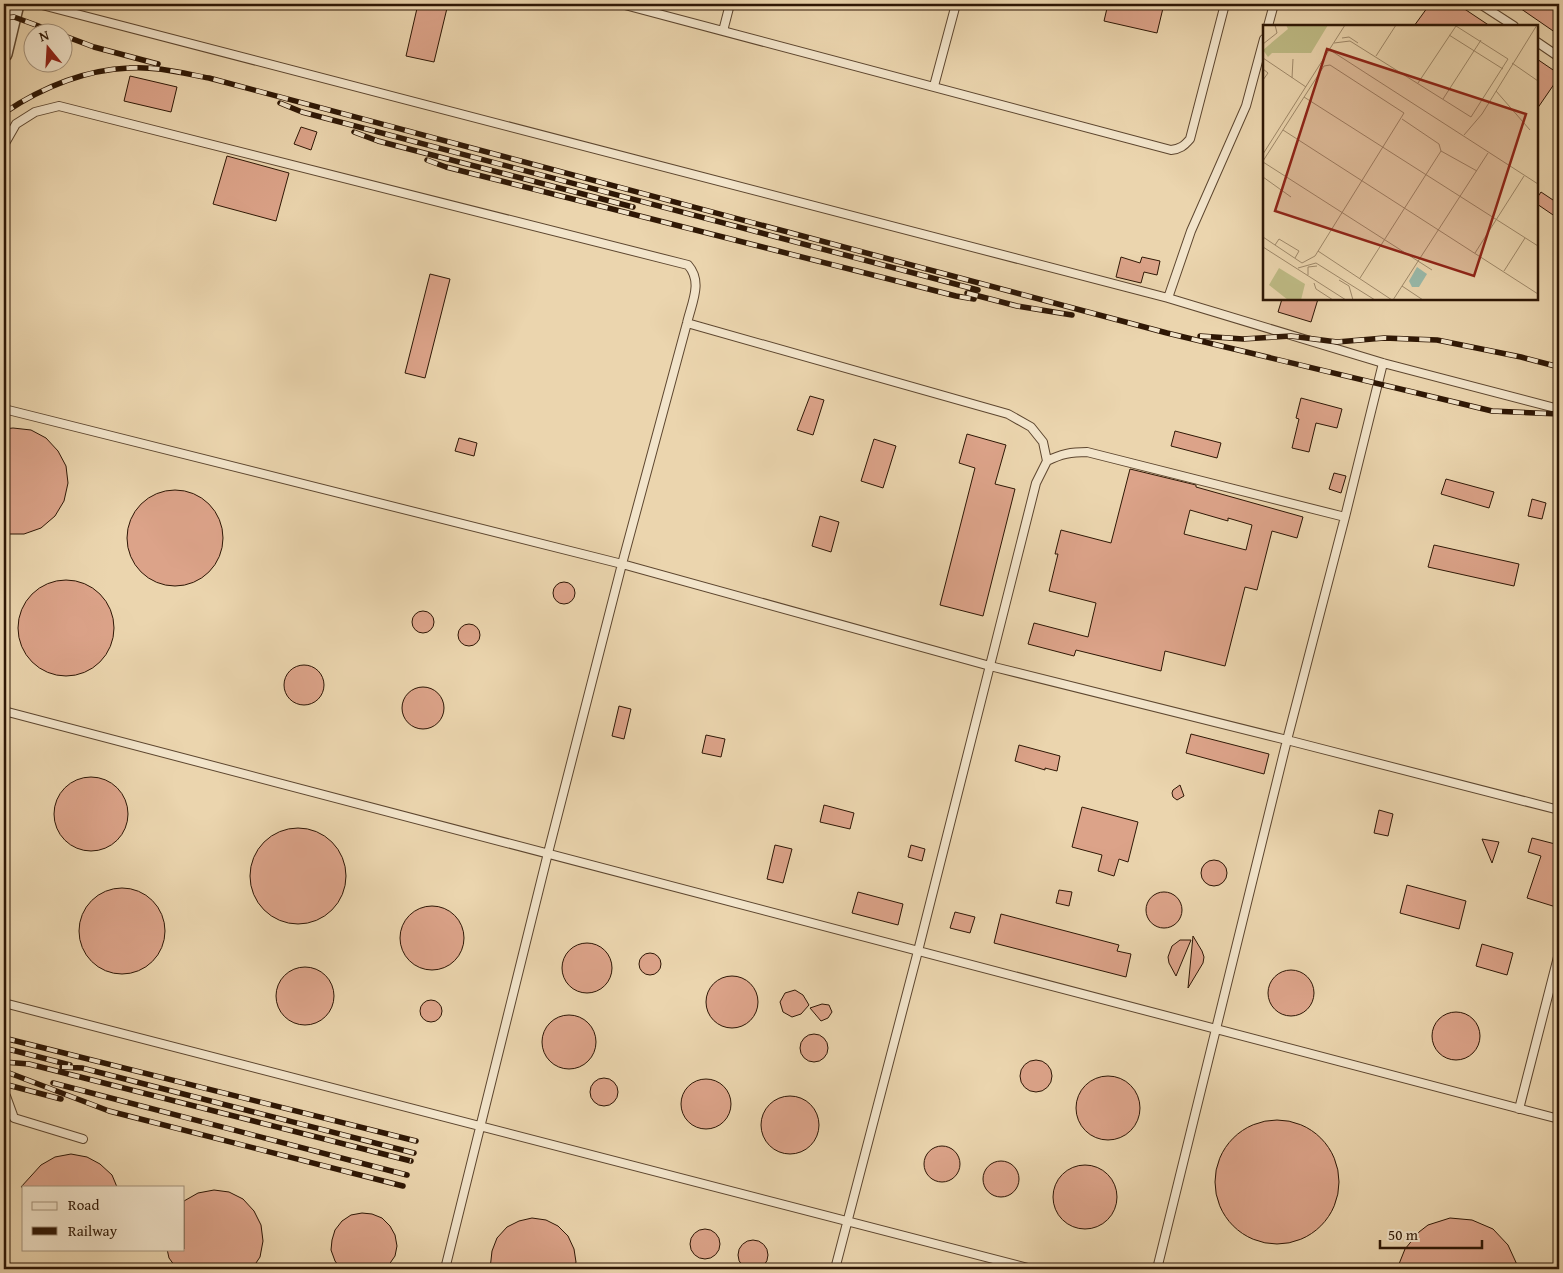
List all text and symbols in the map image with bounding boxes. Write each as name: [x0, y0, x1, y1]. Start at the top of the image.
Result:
north arrow: [22, 22, 72, 72]
text: N: [36, 24, 52, 47]
inset map: [1263, 25, 1538, 300]
legend: [22, 1186, 185, 1250]
text: Road: [68, 1194, 99, 1215]
scale bar: [1380, 1218, 1483, 1250]
text: Railway: [68, 1220, 118, 1241]
text: 50 m: [1388, 1224, 1419, 1245]

